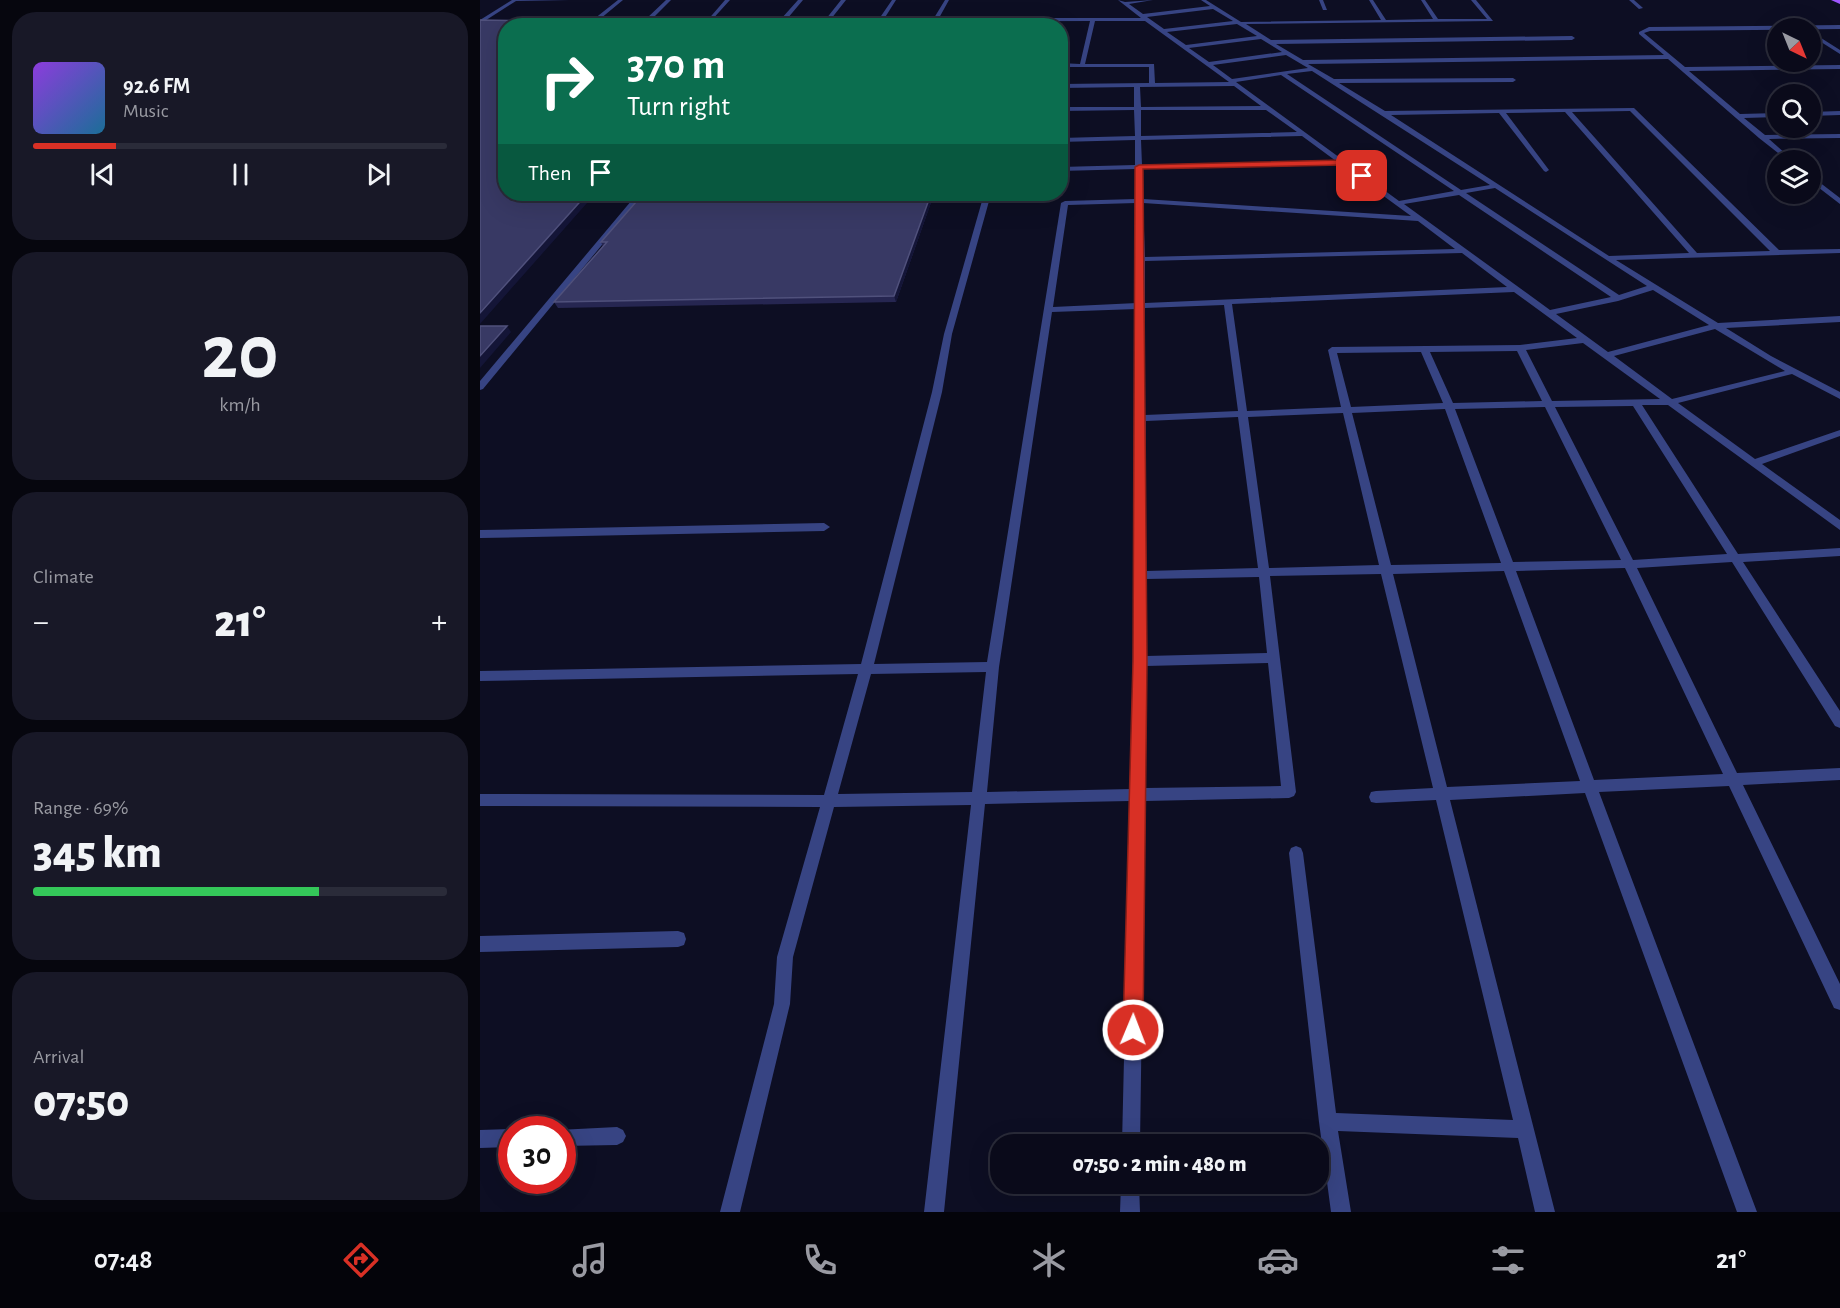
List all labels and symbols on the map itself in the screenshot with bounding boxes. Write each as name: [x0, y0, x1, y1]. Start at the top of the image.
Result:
north arrow: [1767, 18, 1821, 72]
pin: [1336, 150, 1387, 201]
position arrow: [1101, 998, 1165, 1062]
speed limit sign: 30: [498, 1116, 576, 1194]

